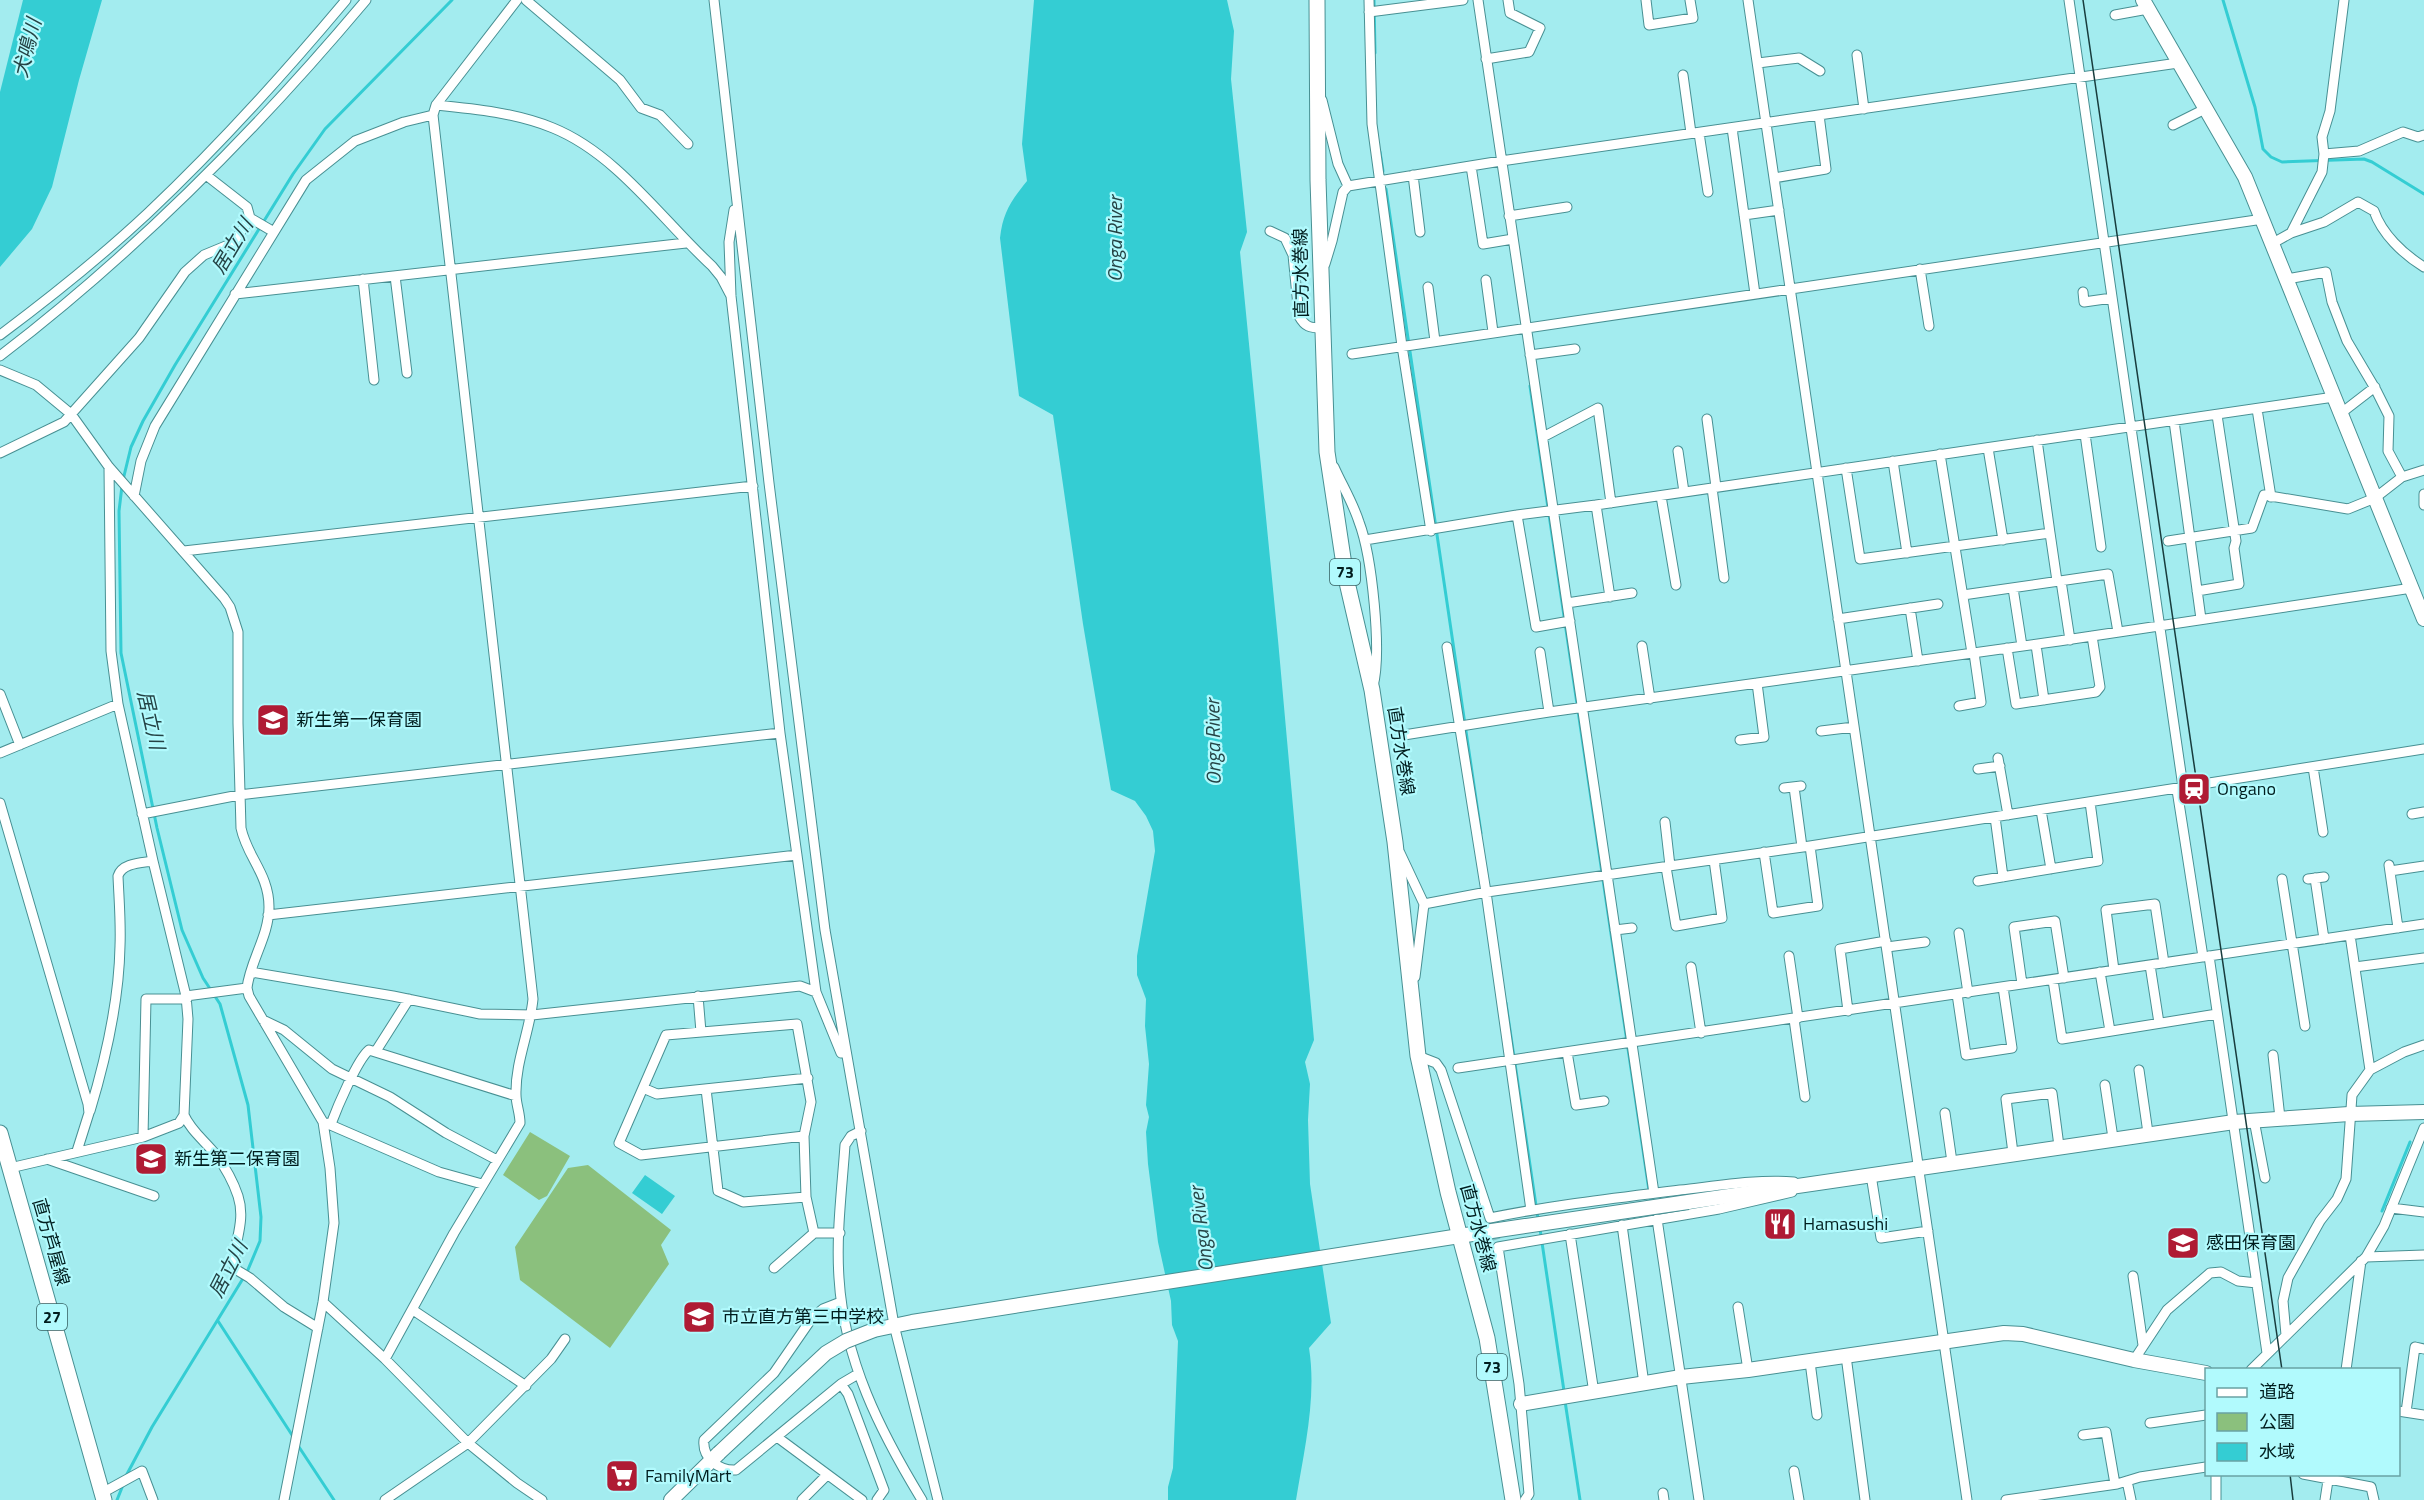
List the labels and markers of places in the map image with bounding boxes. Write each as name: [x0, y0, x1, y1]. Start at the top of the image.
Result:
school or university icon: 新生第一保育園: [255, 702, 291, 738]
place label: 新生第一保育園: [296, 706, 422, 733]
station icon: Ongano: [2176, 771, 2212, 807]
place label: Ongano: [2217, 775, 2276, 802]
school or university icon: 新生第二保育園: [133, 1141, 169, 1177]
place label: 新生第二保育園: [174, 1145, 300, 1172]
restaurant icon: Hamasushi: [1762, 1206, 1798, 1242]
place label: Hamasushi: [1803, 1210, 1888, 1237]
school or university icon: 感田保育園: [2165, 1225, 2201, 1261]
place label: 感田保育園: [2206, 1229, 2296, 1256]
school or university icon: 市立直方第三中学校: [681, 1299, 717, 1335]
place label: 市立直方第三中学校: [722, 1303, 884, 1330]
supermarket icon: FamilyMart: [604, 1458, 640, 1494]
place label: FamilyMart: [645, 1462, 732, 1489]

